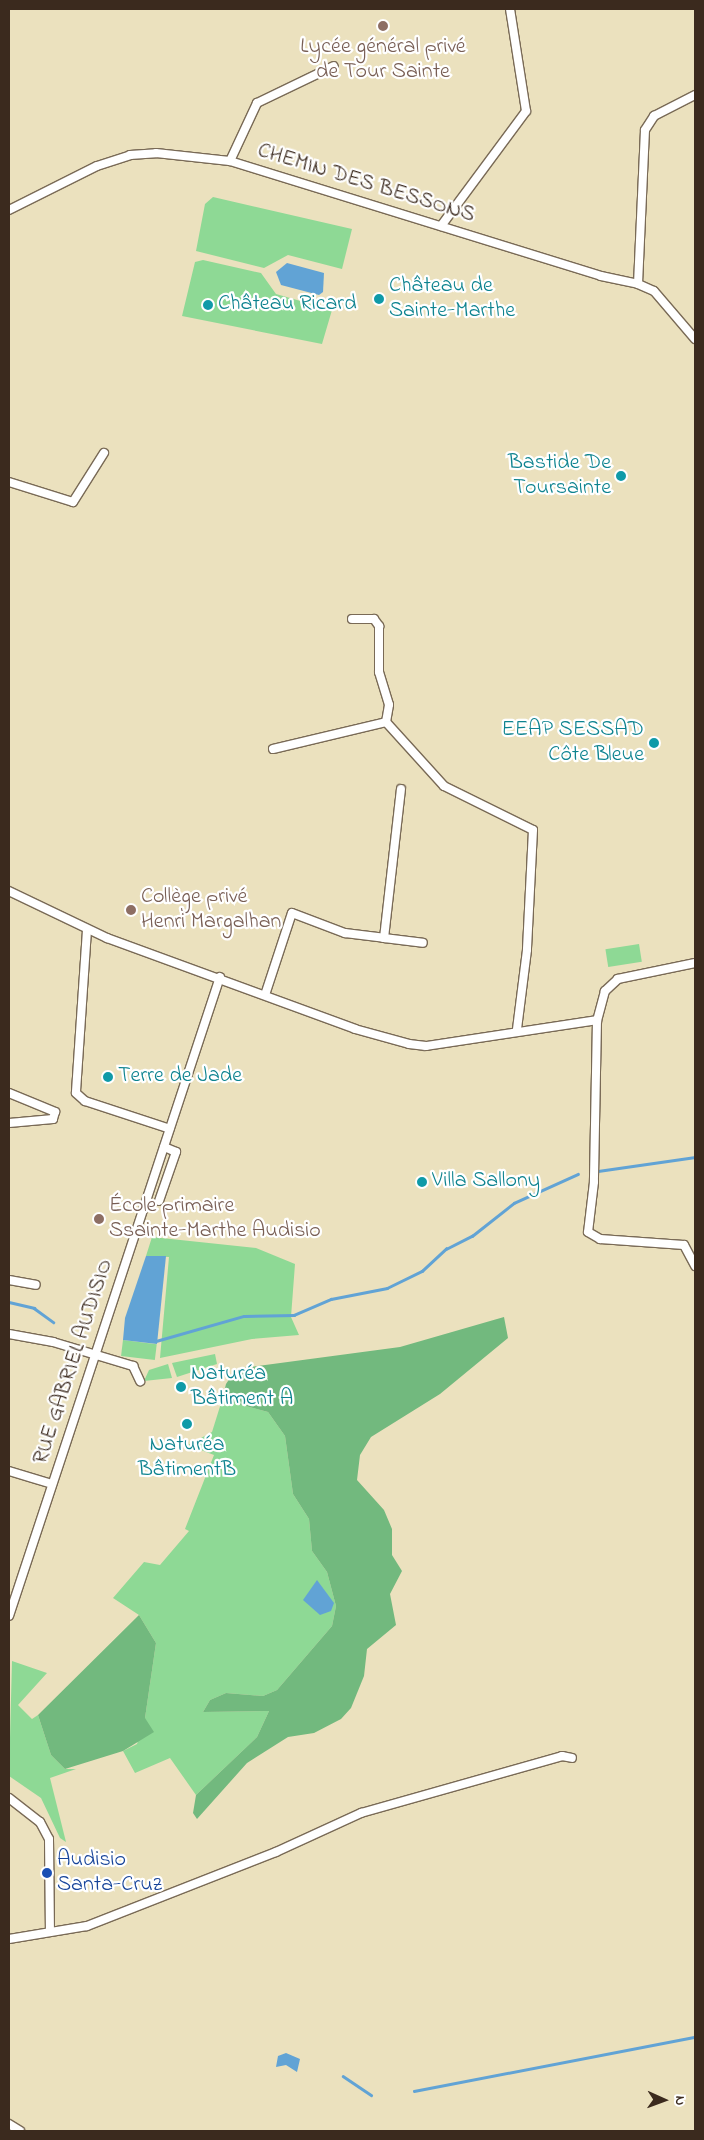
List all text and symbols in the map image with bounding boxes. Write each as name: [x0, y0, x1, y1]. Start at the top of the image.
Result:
marker: Lycée général privé de Tour Sainte: [377, 20, 389, 32]
place label: Lycée général privé de Tour Sainte: [300, 34, 466, 86]
street label: CHEMIN DES BESSONS: [254, 138, 478, 230]
place label: Château de Sainte-Marthe: [389, 273, 515, 324]
place label: Château Ricard: [218, 292, 357, 318]
marker: Château de Sainte-Marthe: [373, 293, 385, 305]
marker: Château Ricard: [202, 299, 214, 311]
place label: Bastide De Toursainte: [508, 450, 611, 502]
marker: Bastide De Toursainte: [615, 470, 627, 482]
place label: EEAP SESSAD Côte Bleue: [501, 717, 644, 768]
marker: EEAP SESSAD Côte Bleue: [648, 737, 660, 749]
place label: Collège privé Henri Margalhan: [141, 884, 281, 936]
marker: Collège privé Henri Margalhan: [125, 904, 137, 916]
place label: Terre de Jade: [118, 1064, 242, 1090]
marker: Terre de Jade: [102, 1071, 114, 1083]
place label: Villa Sallony: [432, 1169, 540, 1195]
marker: Villa Sallony: [416, 1176, 428, 1188]
place label: École primaire Ssainte-Marthe Audisio: [109, 1193, 321, 1244]
marker: École primaire Ssainte-Marthe Audisio: [93, 1213, 105, 1225]
street label: RUE GABRIEL AUDISIO: [28, 1256, 120, 1468]
place label: Naturéa Bâtiment A: [191, 1361, 293, 1412]
marker: Naturéa Bâtiment A: [175, 1381, 187, 1393]
marker: Naturéa BâtimentB: [181, 1418, 193, 1430]
place label: Naturéa BâtimentB: [138, 1432, 236, 1484]
place label: Audisio Santa-Cruz: [57, 1847, 162, 1898]
marker: Audisio Santa-Cruz: [41, 1867, 53, 1879]
north arrow: [639, 2075, 689, 2125]
text: N: [669, 2095, 690, 2106]

